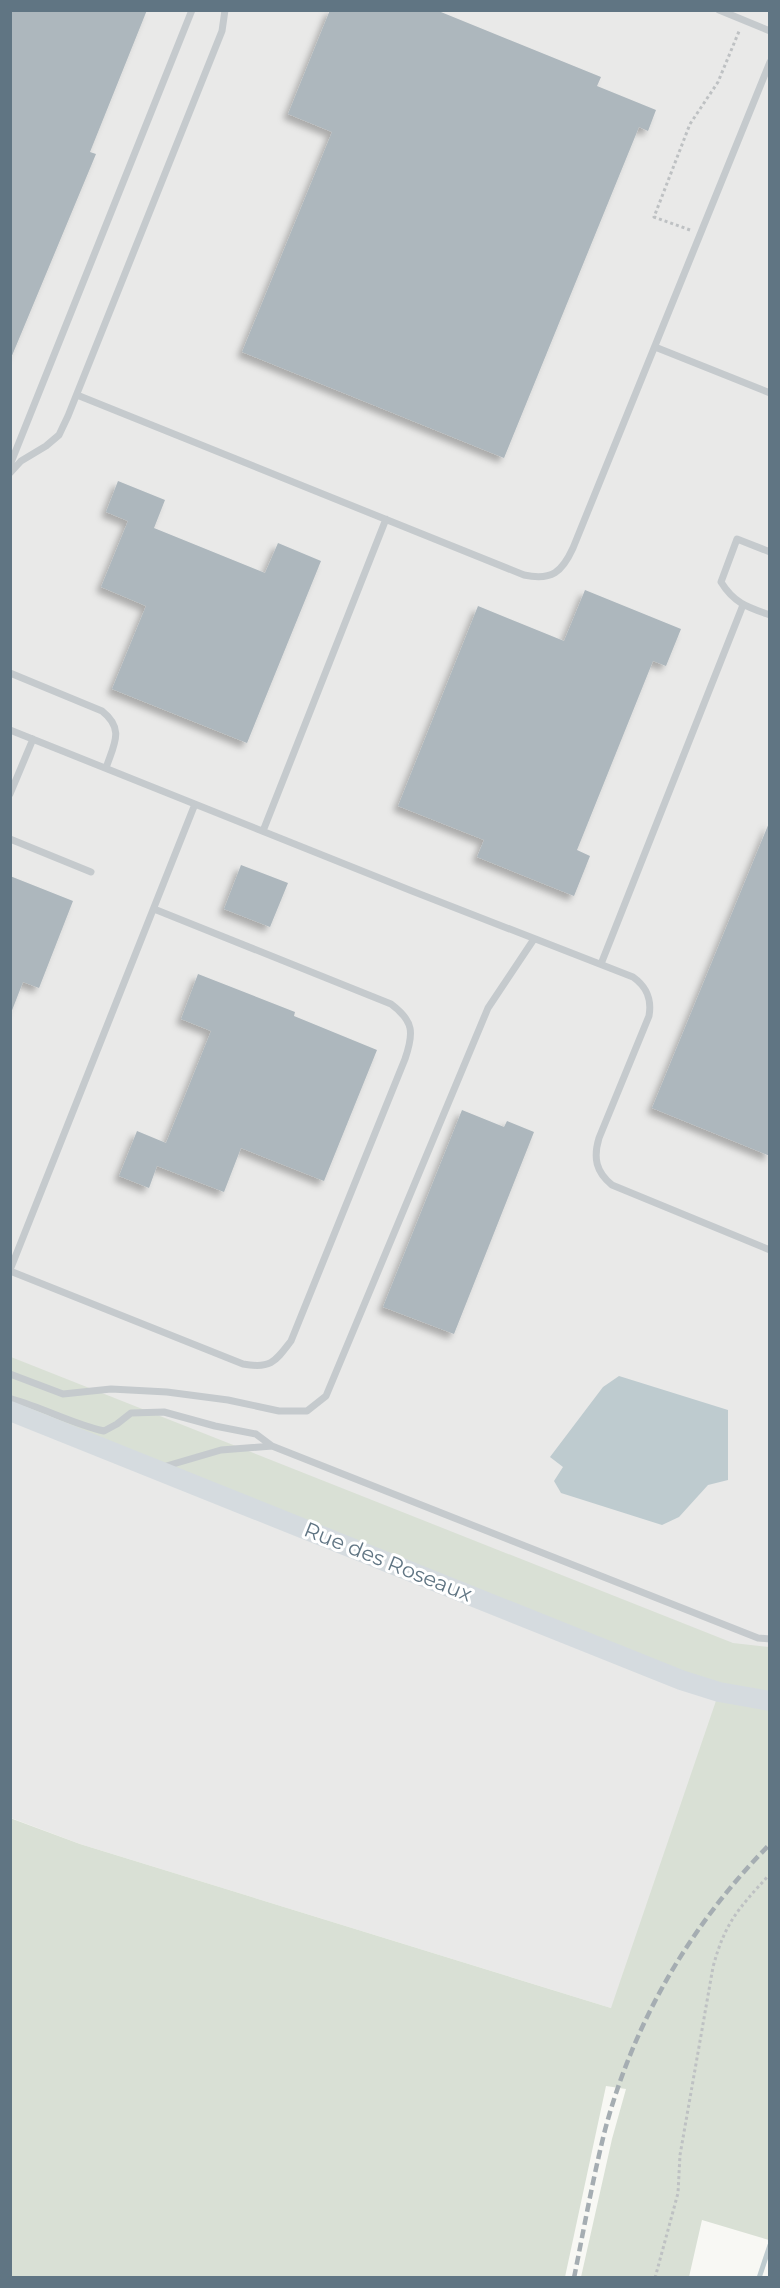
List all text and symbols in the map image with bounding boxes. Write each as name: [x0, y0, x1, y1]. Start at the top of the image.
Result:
street label: Rue des Roseaux: [301, 1516, 476, 1607]

